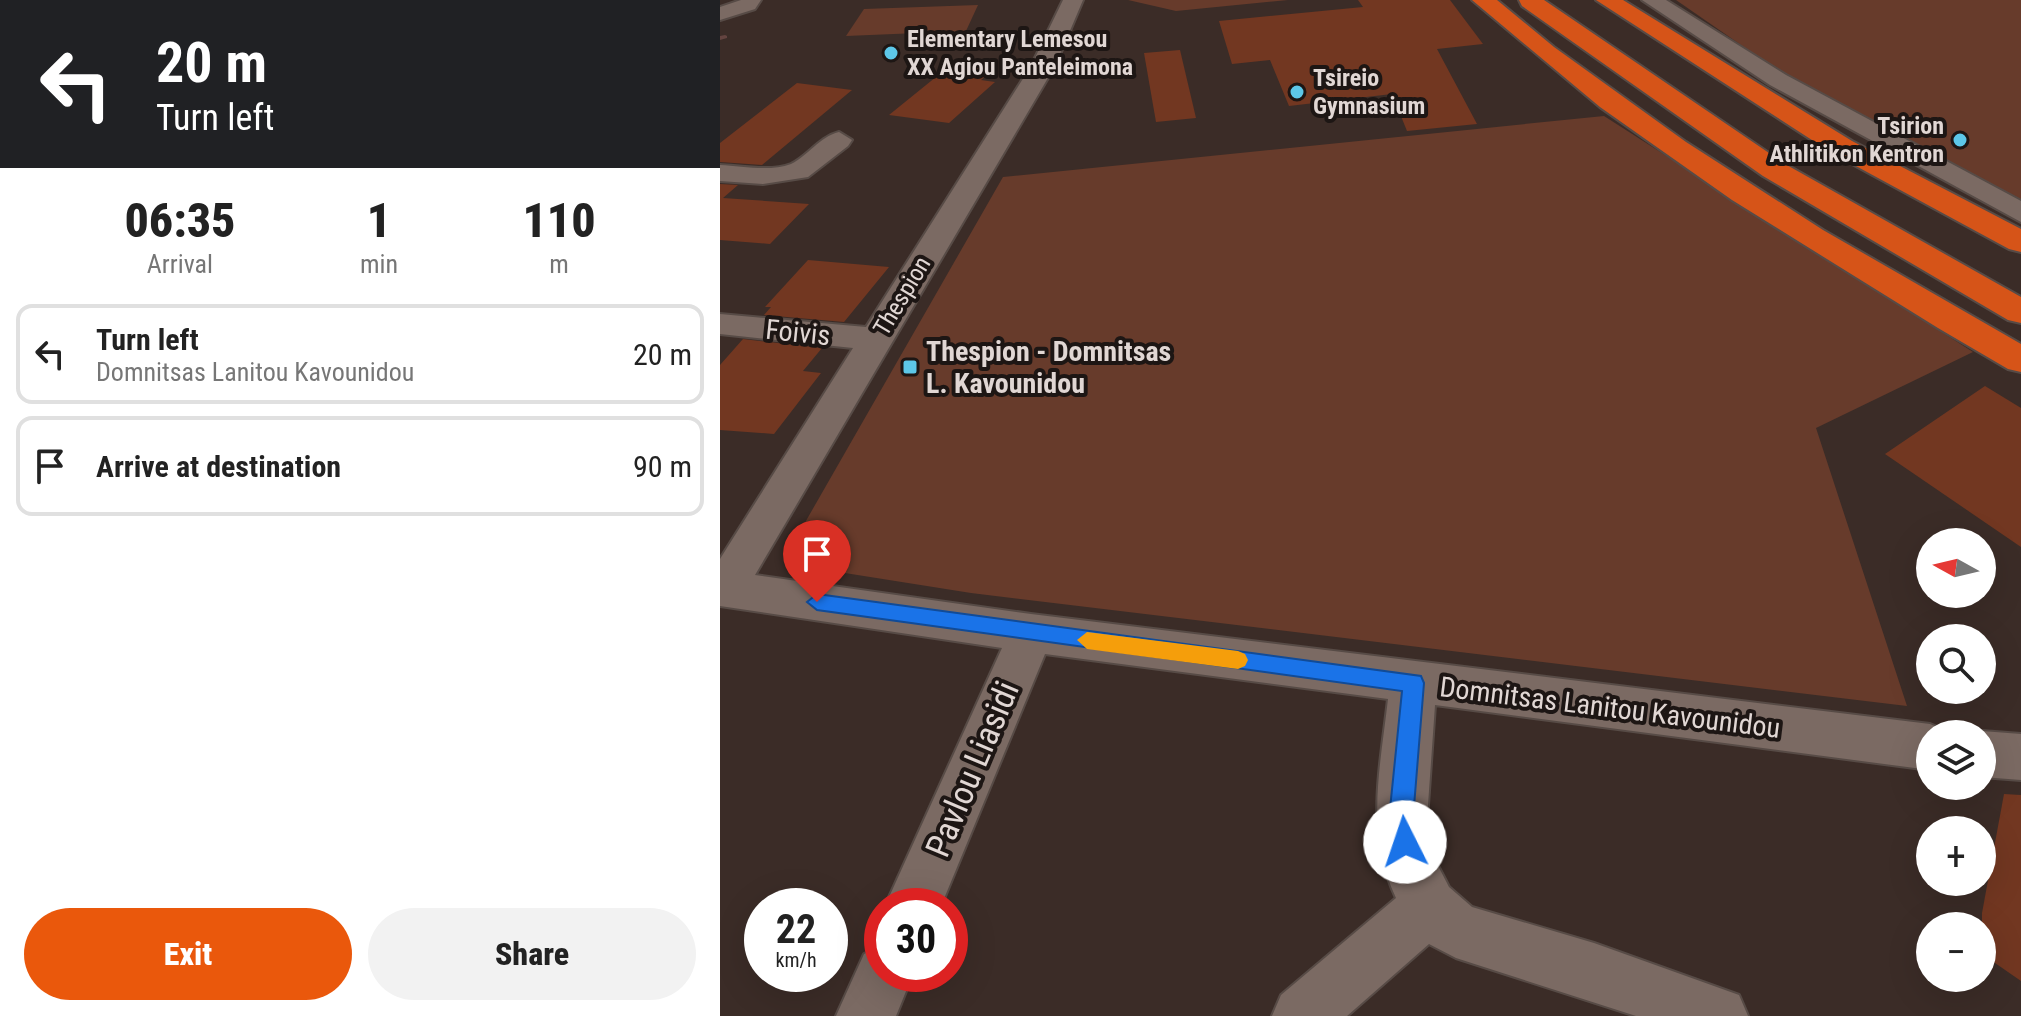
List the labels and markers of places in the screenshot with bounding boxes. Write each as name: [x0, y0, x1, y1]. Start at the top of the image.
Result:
place label: Elementary Lemesou XX Agiou Panteleimona: [907, 25, 1133, 81]
marker: Elementary Lemesou XX Agiou Panteleimona: [882, 44, 900, 62]
place label: Tsireio Gymnasium: [1313, 64, 1425, 120]
marker: Tsireio Gymnasium: [1288, 83, 1306, 101]
place label: Tsirion Athlitikon Kentron: [1770, 112, 1944, 168]
marker: Tsirion Athlitikon Kentron: [1951, 131, 1969, 149]
place label: Thespion - Domnitsas L. Kavounidou: [926, 335, 1171, 400]
marker: Thespion - Domnitsas L. Kavounidou: [901, 358, 919, 376]
pin: [783, 520, 851, 602]

